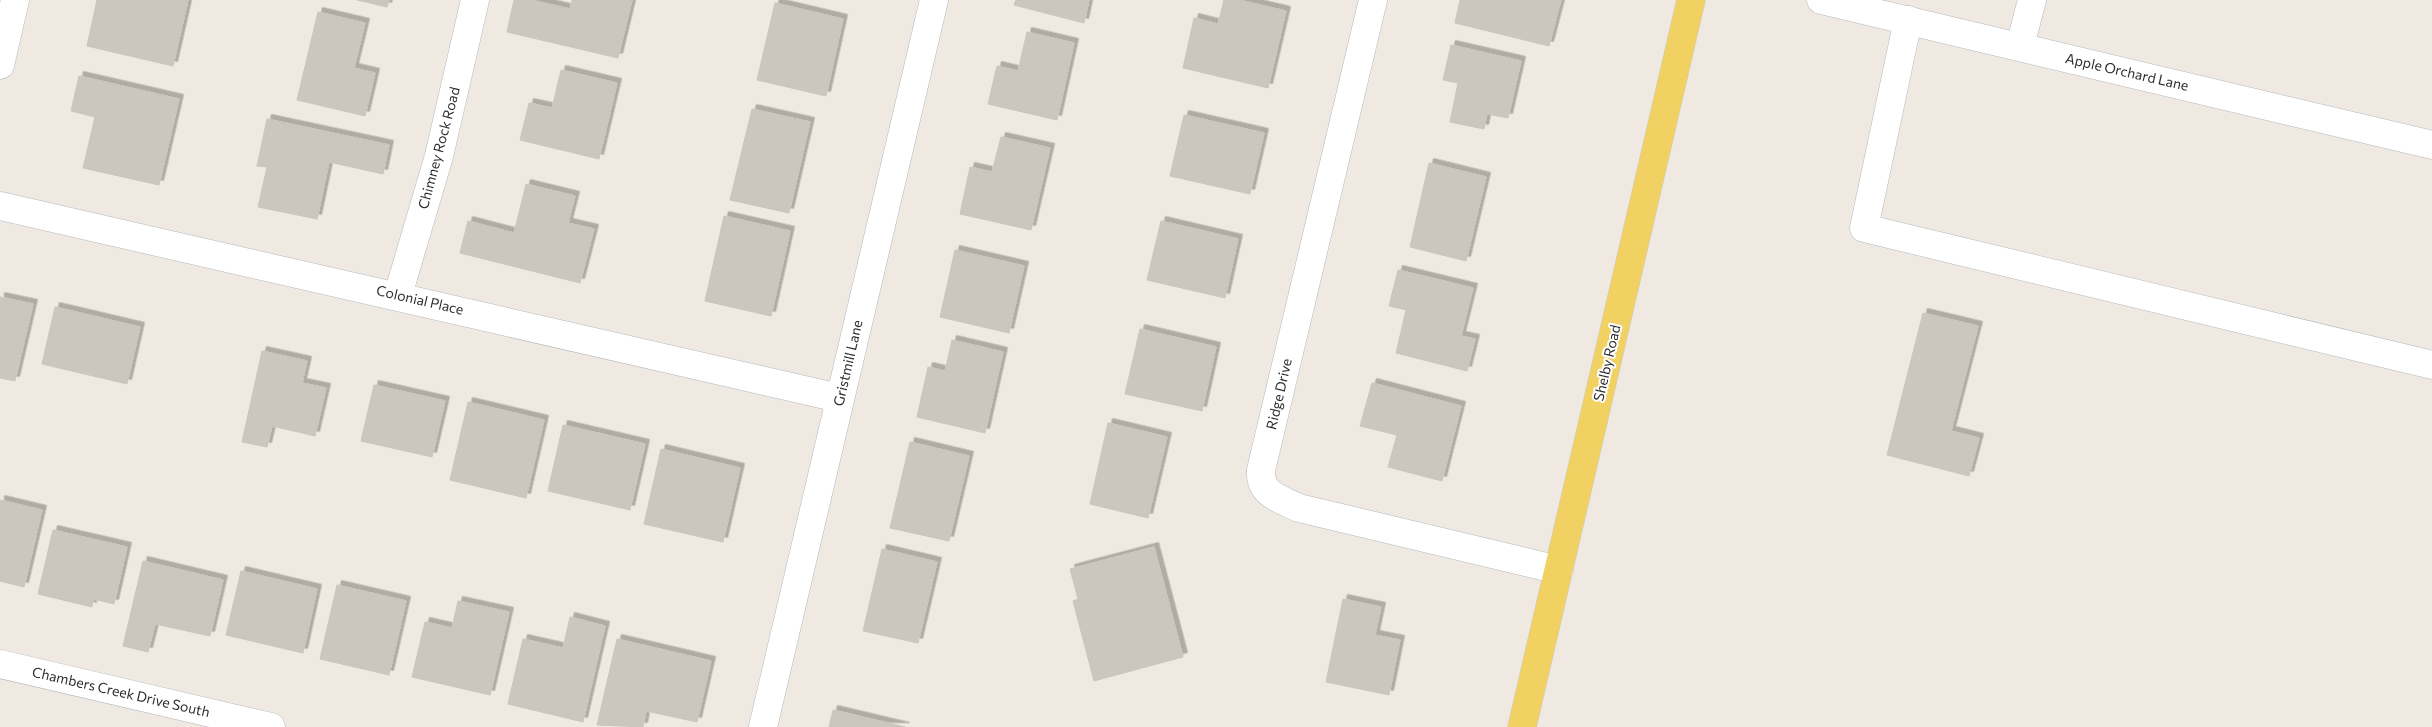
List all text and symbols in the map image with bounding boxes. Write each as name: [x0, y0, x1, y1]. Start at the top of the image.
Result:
street label: Apple Orchard Lane: [2064, 49, 2190, 94]
street label: Chimney Rock Road: [414, 85, 463, 211]
street label: Colonial Place: [375, 281, 465, 318]
street label: Gristmill Lane: [829, 318, 866, 408]
street label: Shelby Road: [1589, 323, 1624, 403]
street label: Ridge Drive: [1262, 357, 1295, 431]
street label: Chambers Creek Drive South: [31, 663, 212, 720]

